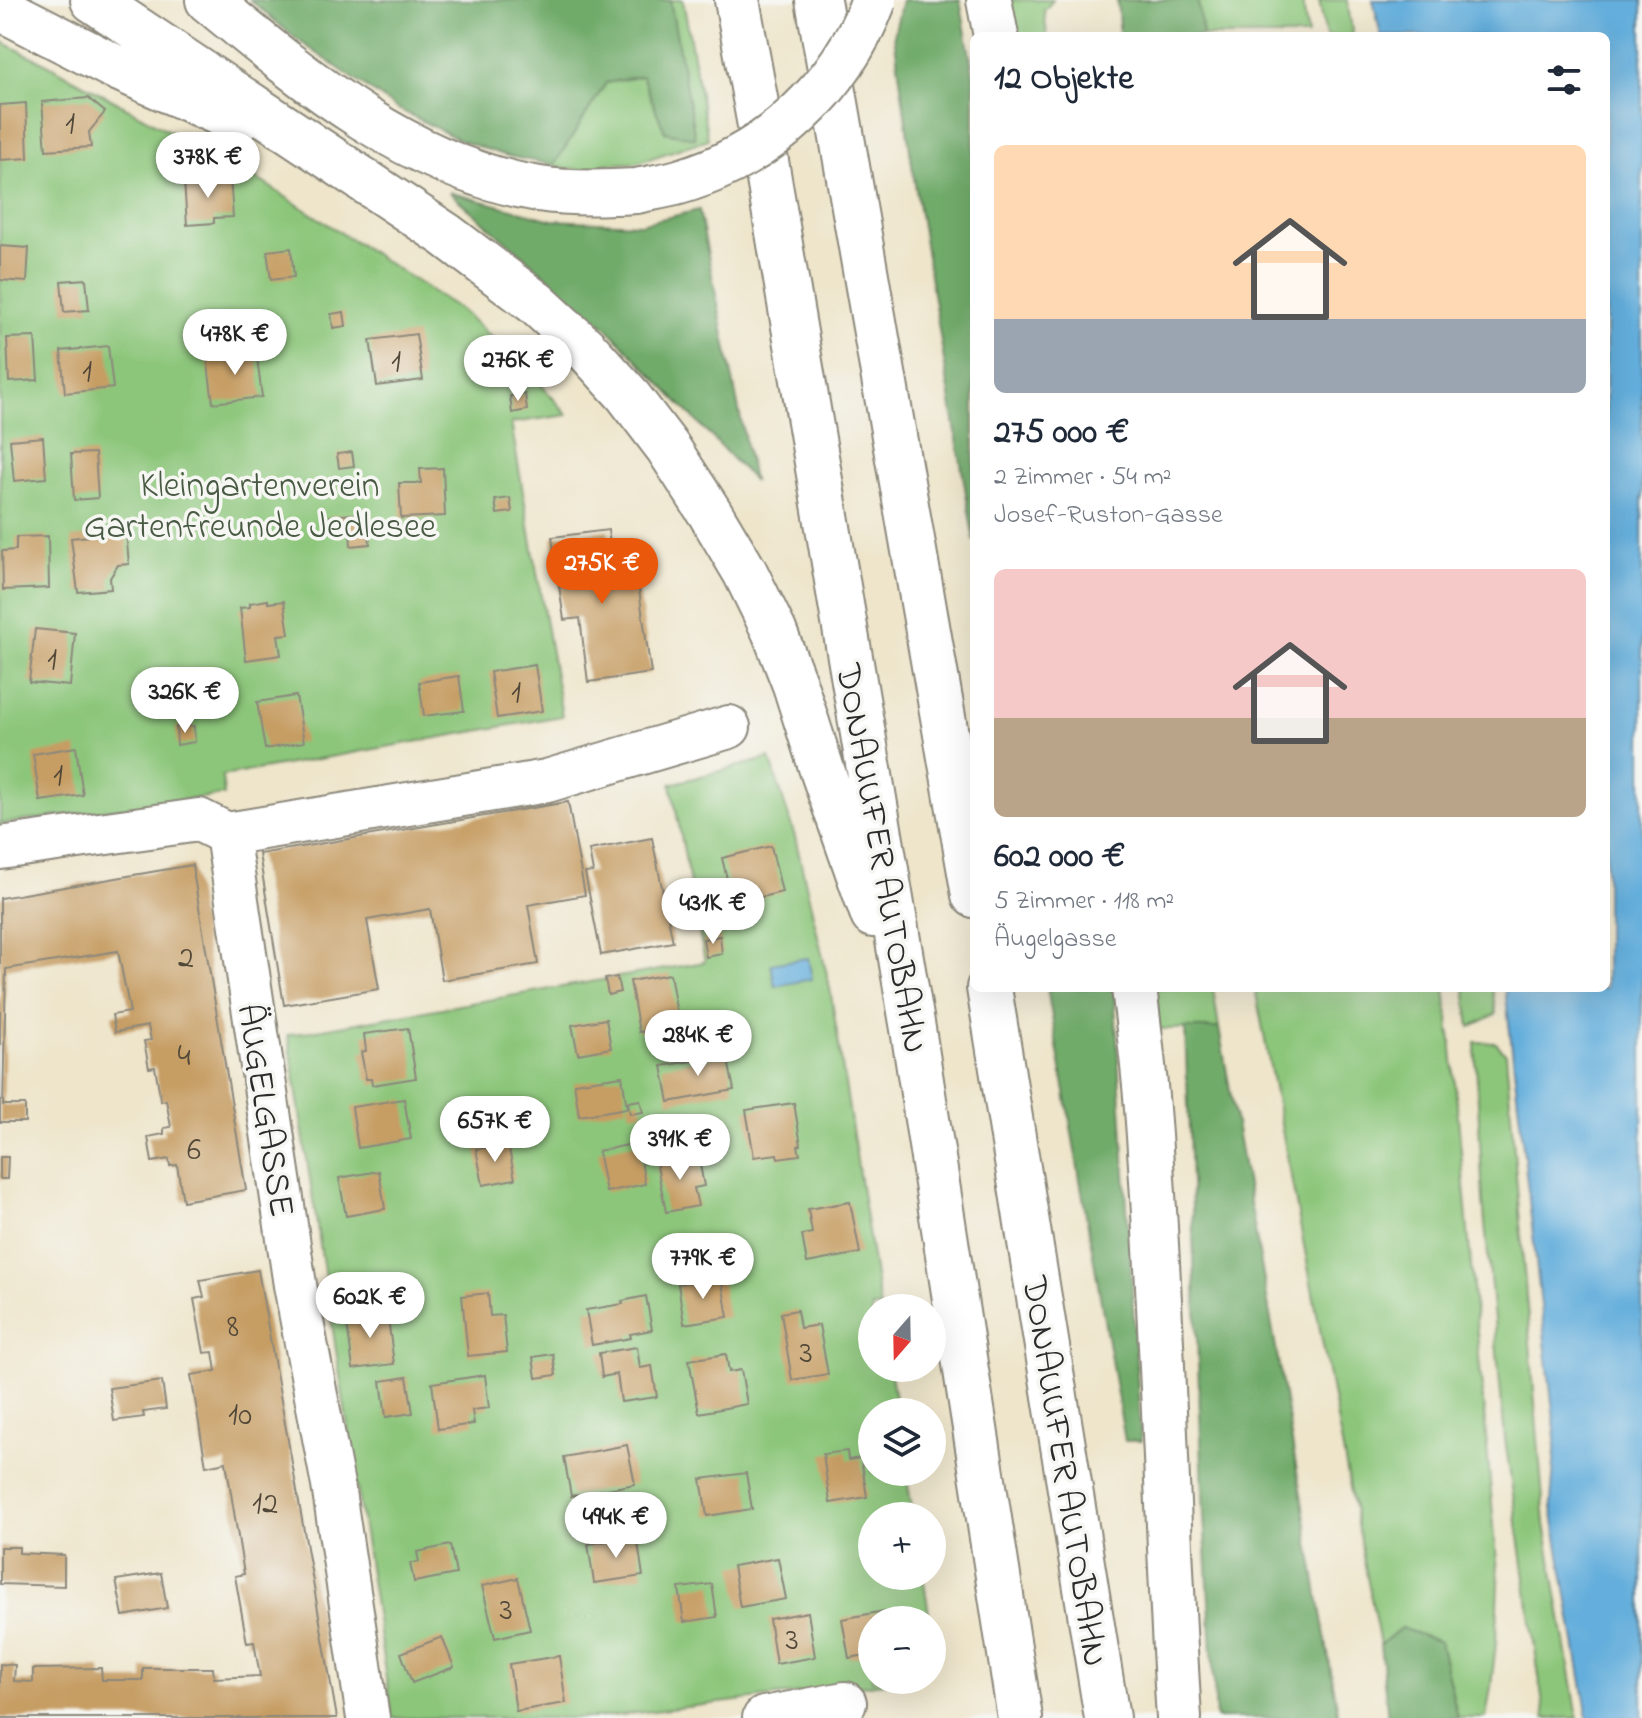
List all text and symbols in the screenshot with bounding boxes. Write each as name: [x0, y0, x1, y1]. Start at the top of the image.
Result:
text: 12 Objekte: [994, 55, 1133, 105]
icon: filters: [1542, 58, 1586, 102]
house number: 1: [65, 102, 75, 149]
pin: 378K €: [143, 132, 273, 200]
text: 378K €: [174, 139, 242, 177]
icon: home: [1218, 197, 1362, 341]
pin: 478K €: [170, 309, 300, 377]
text: 478K €: [201, 316, 269, 354]
pin: 276K €: [453, 335, 583, 403]
house number: 1: [391, 340, 401, 387]
text: 276K €: [482, 342, 554, 380]
house number: 1: [82, 350, 92, 397]
text: 275 000 €: [994, 409, 1129, 459]
text: 2 Zimmer · 54 m²: [994, 459, 1171, 497]
park label: Kleingartenverein Gartenfreunde Jedlesee: [84, 461, 437, 555]
text: Josef-Ruston-Gasse: [994, 497, 1223, 535]
pin: 275K €: [537, 538, 667, 606]
text: 275K €: [564, 545, 640, 583]
icon: home: [1218, 621, 1362, 765]
house number: 1: [47, 638, 57, 685]
street label: DONAUUFER AUTOBAHN: [819, 659, 940, 1058]
pin: 326K €: [120, 667, 250, 735]
house number: 1: [511, 671, 521, 718]
text: 326K €: [149, 674, 221, 712]
house number: 1: [53, 754, 63, 801]
text: 602 000 €: [994, 833, 1125, 883]
pin: 431K €: [648, 878, 778, 946]
text: 5 Zimmer · 118 m²: [994, 883, 1174, 921]
text: 431K €: [680, 885, 746, 923]
text: Äugelgasse: [994, 921, 1116, 959]
house number: 2: [178, 936, 194, 983]
street label: ÄUGELGASSE: [221, 1000, 307, 1221]
pin: 284K €: [633, 1010, 763, 1078]
text: 284K €: [663, 1017, 733, 1055]
house number: 4: [177, 1034, 191, 1081]
pin: 657K €: [430, 1096, 560, 1164]
text: 657K €: [458, 1103, 532, 1141]
pin: 391K €: [615, 1114, 745, 1182]
text: 391K €: [648, 1121, 712, 1159]
house number: 6: [187, 1128, 201, 1175]
pin: 779K €: [638, 1233, 768, 1301]
text: 779K €: [670, 1240, 736, 1278]
pin: 602K €: [305, 1272, 435, 1340]
street label: DONAUUFER AUTOBAHN: [1005, 1272, 1120, 1671]
text: 602K €: [334, 1279, 406, 1317]
north arrow: [858, 1294, 946, 1382]
map controls: [858, 1294, 946, 1694]
house number: 8: [227, 1305, 239, 1352]
house number: 3: [799, 1331, 813, 1378]
house number: 10: [228, 1393, 252, 1440]
button: layers: [858, 1398, 946, 1486]
house number: 12: [252, 1482, 278, 1529]
pin: 494K €: [551, 1492, 681, 1560]
text: 494K €: [583, 1499, 649, 1537]
button: +: [858, 1502, 946, 1590]
house number: 3: [499, 1588, 513, 1635]
button: −: [858, 1606, 946, 1694]
house number: 3: [785, 1618, 799, 1665]

